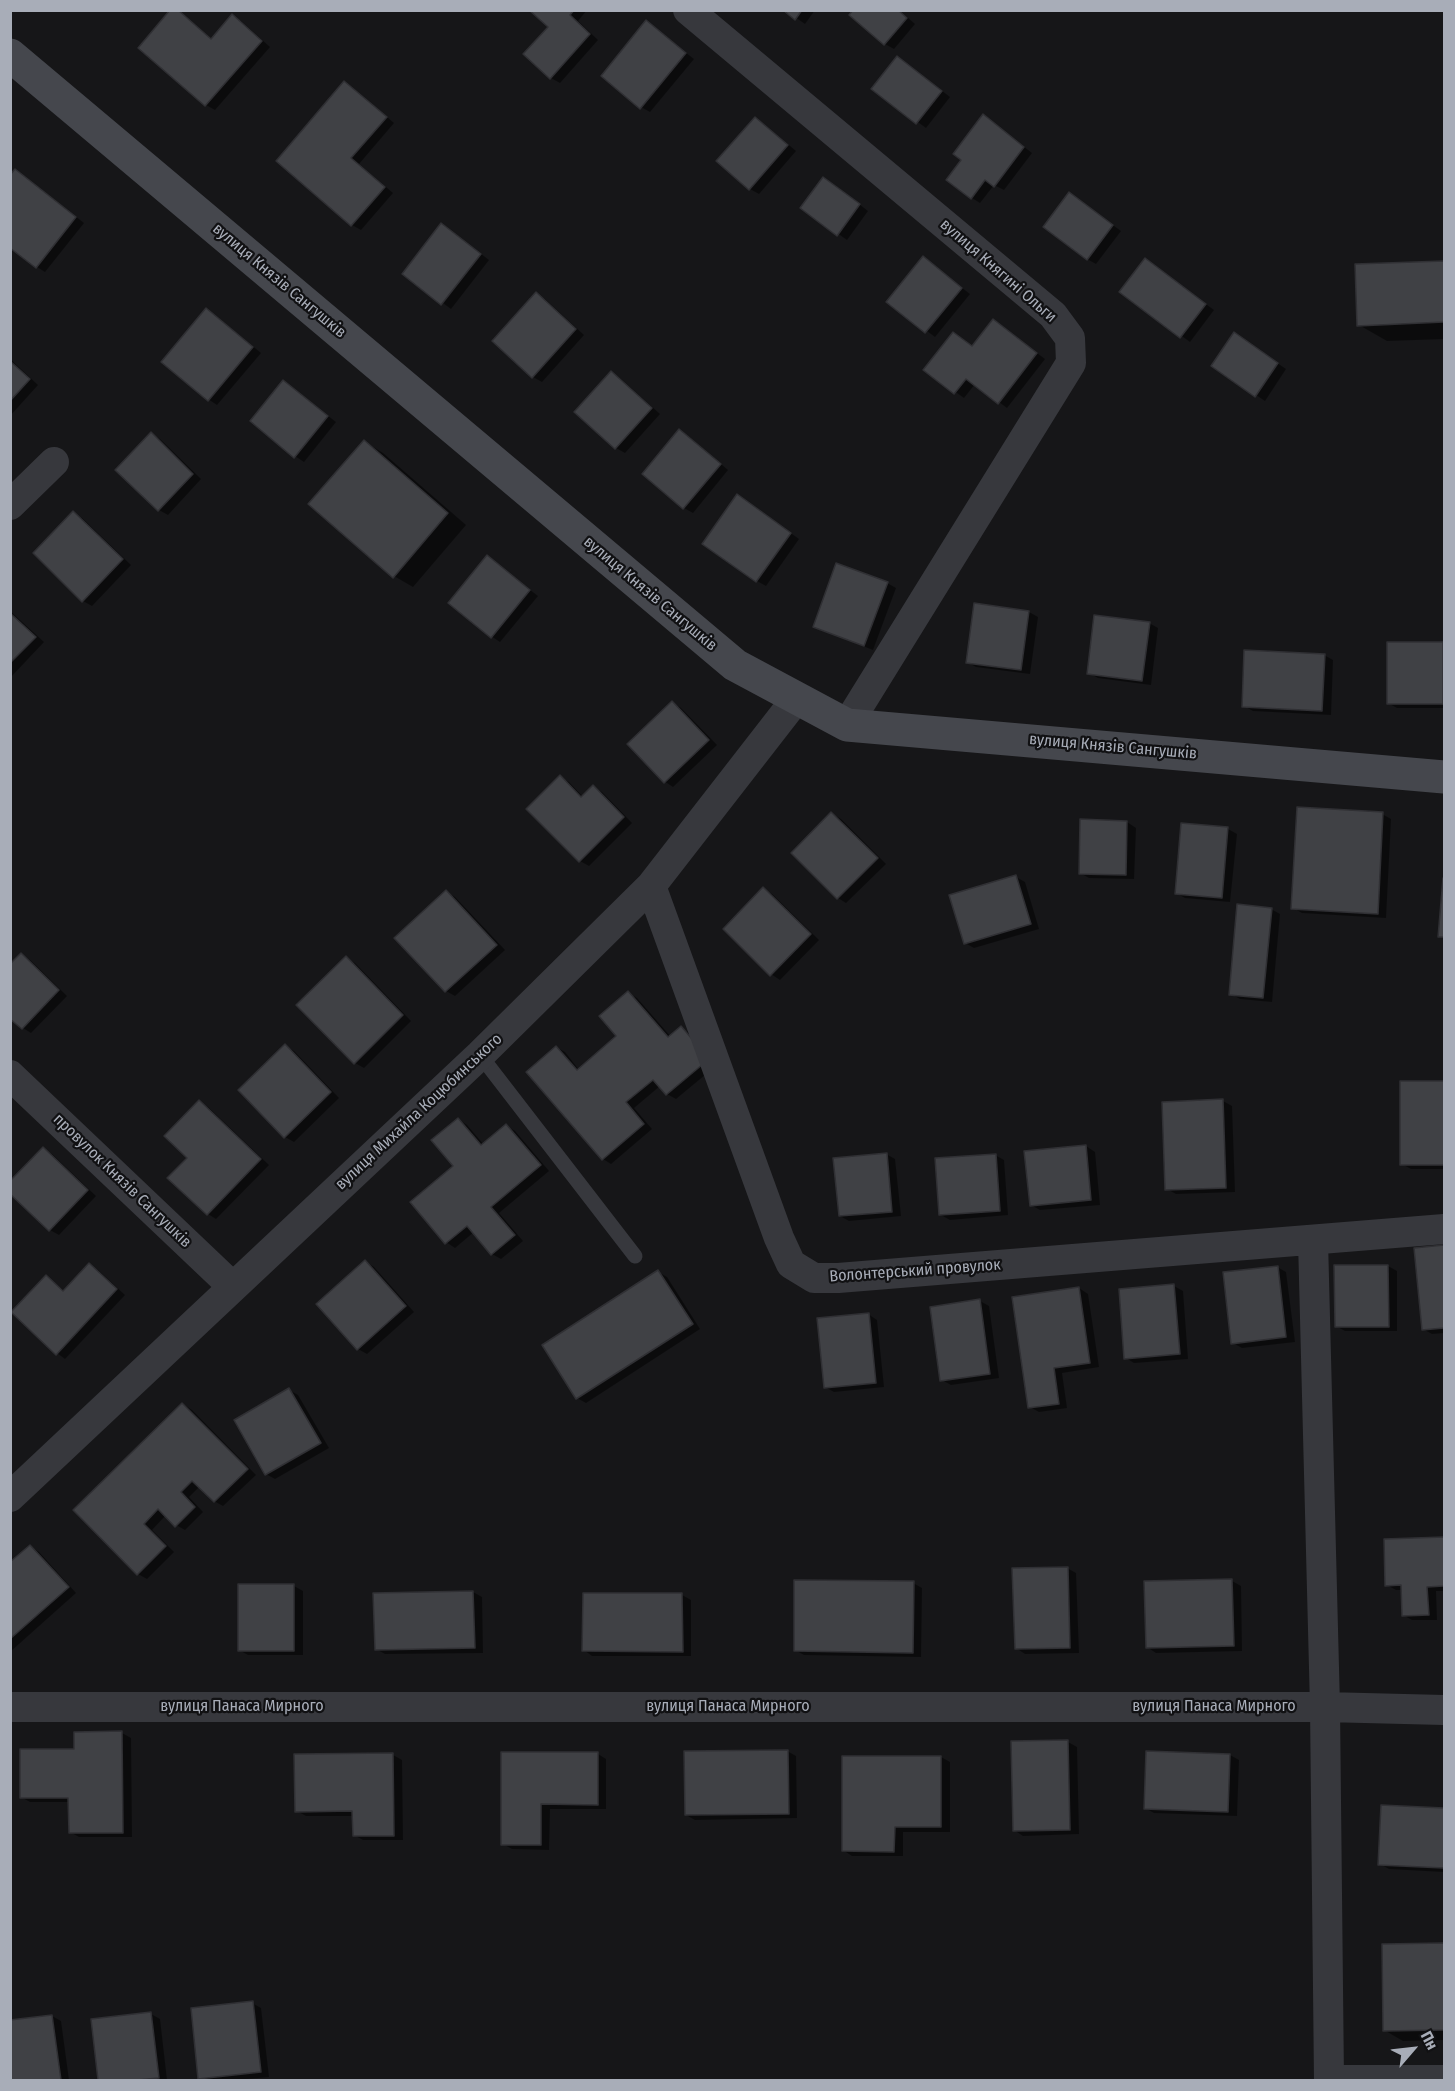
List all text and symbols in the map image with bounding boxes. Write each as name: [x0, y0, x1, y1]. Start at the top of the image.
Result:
street label: вулиця Княгині Ольги: [936, 215, 1060, 327]
street label: вулиця Князів Сангушків: [208, 220, 350, 342]
street label: вулиця Князів Сангушків: [579, 533, 721, 655]
street label: вулиця Князів Сангушків: [1028, 730, 1198, 764]
street label: вулиця Михайла Коцюбинського: [332, 1030, 506, 1194]
street label: провулок Князів Сангушків: [49, 1110, 195, 1252]
street label: Волонтерський провулок: [829, 1255, 1001, 1287]
street label: вулиця Панаса Мирного: [160, 1697, 324, 1717]
street label: вулиця Панаса Мирного: [646, 1697, 810, 1717]
street label: вулиця Панаса Мирного: [1132, 1697, 1296, 1717]
north arrow: [1383, 2019, 1443, 2079]
text: Пн: [1417, 2028, 1442, 2053]

